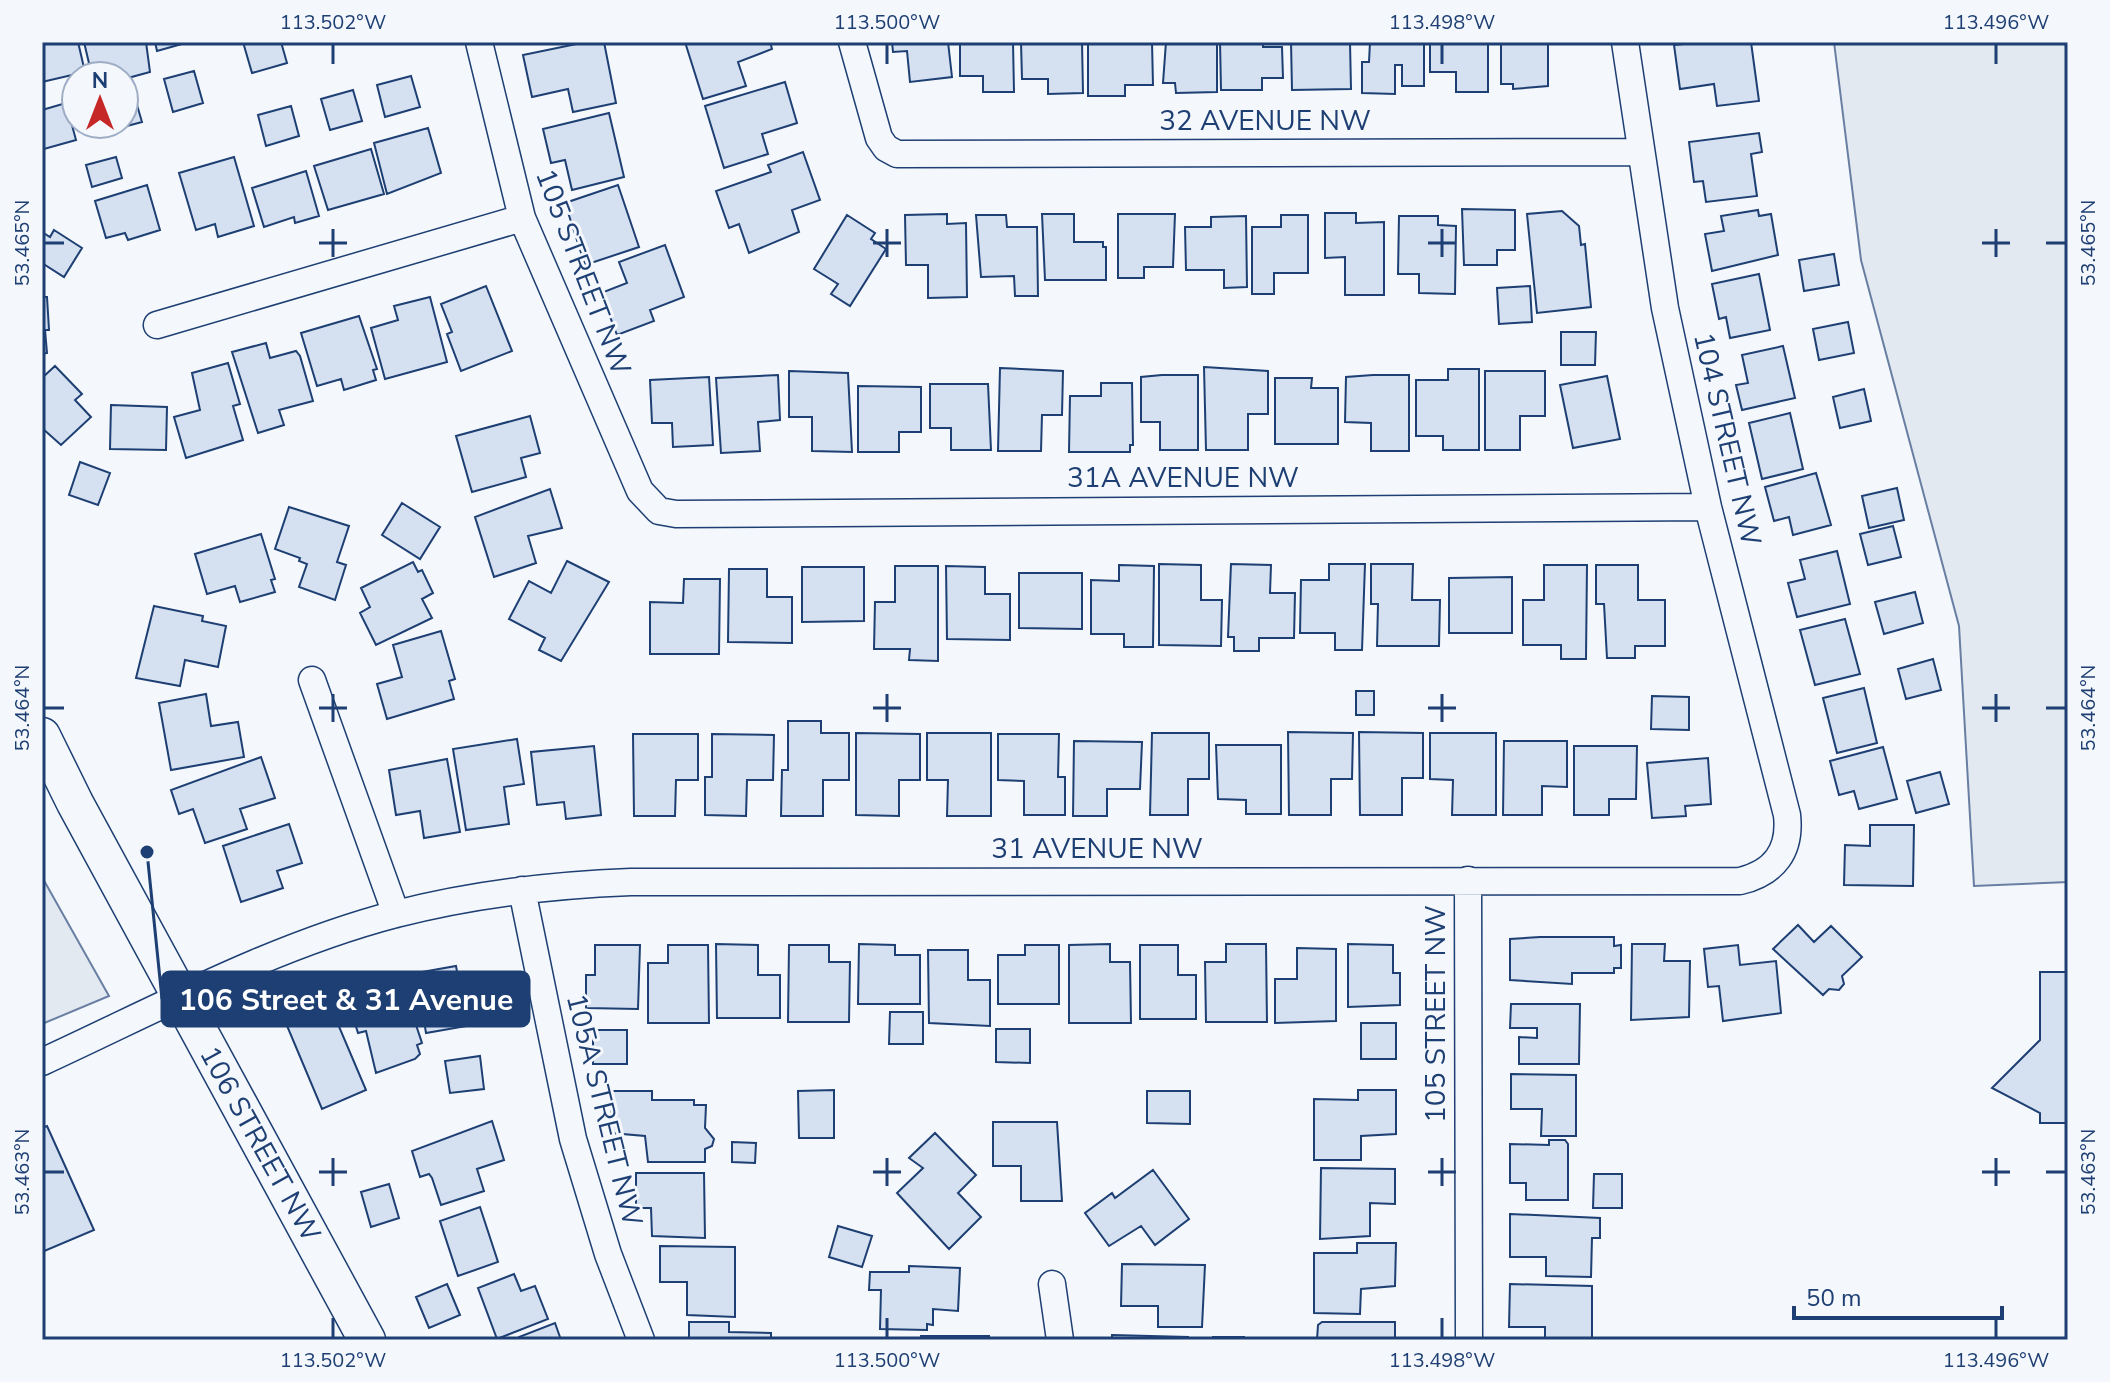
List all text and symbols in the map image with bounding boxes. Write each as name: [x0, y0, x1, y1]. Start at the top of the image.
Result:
text: 113.502°W: [280, 9, 386, 36]
text: 113.500°W: [834, 9, 940, 36]
text: 113.498°W: [1389, 9, 1495, 36]
text: 113.496°W: [1943, 9, 2049, 36]
north arrow: [60, 60, 140, 140]
text: N: [92, 66, 108, 96]
street label: 32 AVENUE NW: [1159, 102, 1371, 140]
street label: 105 STREET NW: [526, 163, 640, 381]
text: 53.465°N: [9, 200, 36, 286]
text: 53.465°N: [2075, 200, 2102, 286]
street label: 104 STREET NW: [1684, 329, 1770, 550]
street label: 31A AVENUE NW: [1067, 459, 1299, 497]
text: 53.464°N: [9, 665, 36, 751]
text: 53.464°N: [2075, 665, 2102, 751]
street label: 31 AVENUE NW: [991, 830, 1203, 868]
street label: 105 STREET NW: [1417, 905, 1455, 1123]
callout: 106 Street & 31 Avenue: [162, 972, 529, 1026]
text: 106 Street & 31 Avenue: [179, 980, 513, 1021]
street label: 105A STREET NW: [557, 990, 651, 1230]
street label: 106 STREET NW: [191, 1040, 330, 1249]
text: 53.463°N: [9, 1129, 36, 1215]
text: 53.463°N: [2075, 1129, 2102, 1215]
scale bar: [1794, 1270, 2002, 1320]
text: 50 m: [1806, 1282, 1862, 1314]
text: 113.502°W: [280, 1347, 386, 1374]
text: 113.500°W: [834, 1347, 940, 1374]
text: 113.498°W: [1389, 1347, 1495, 1374]
text: 113.496°W: [1943, 1347, 2049, 1374]

